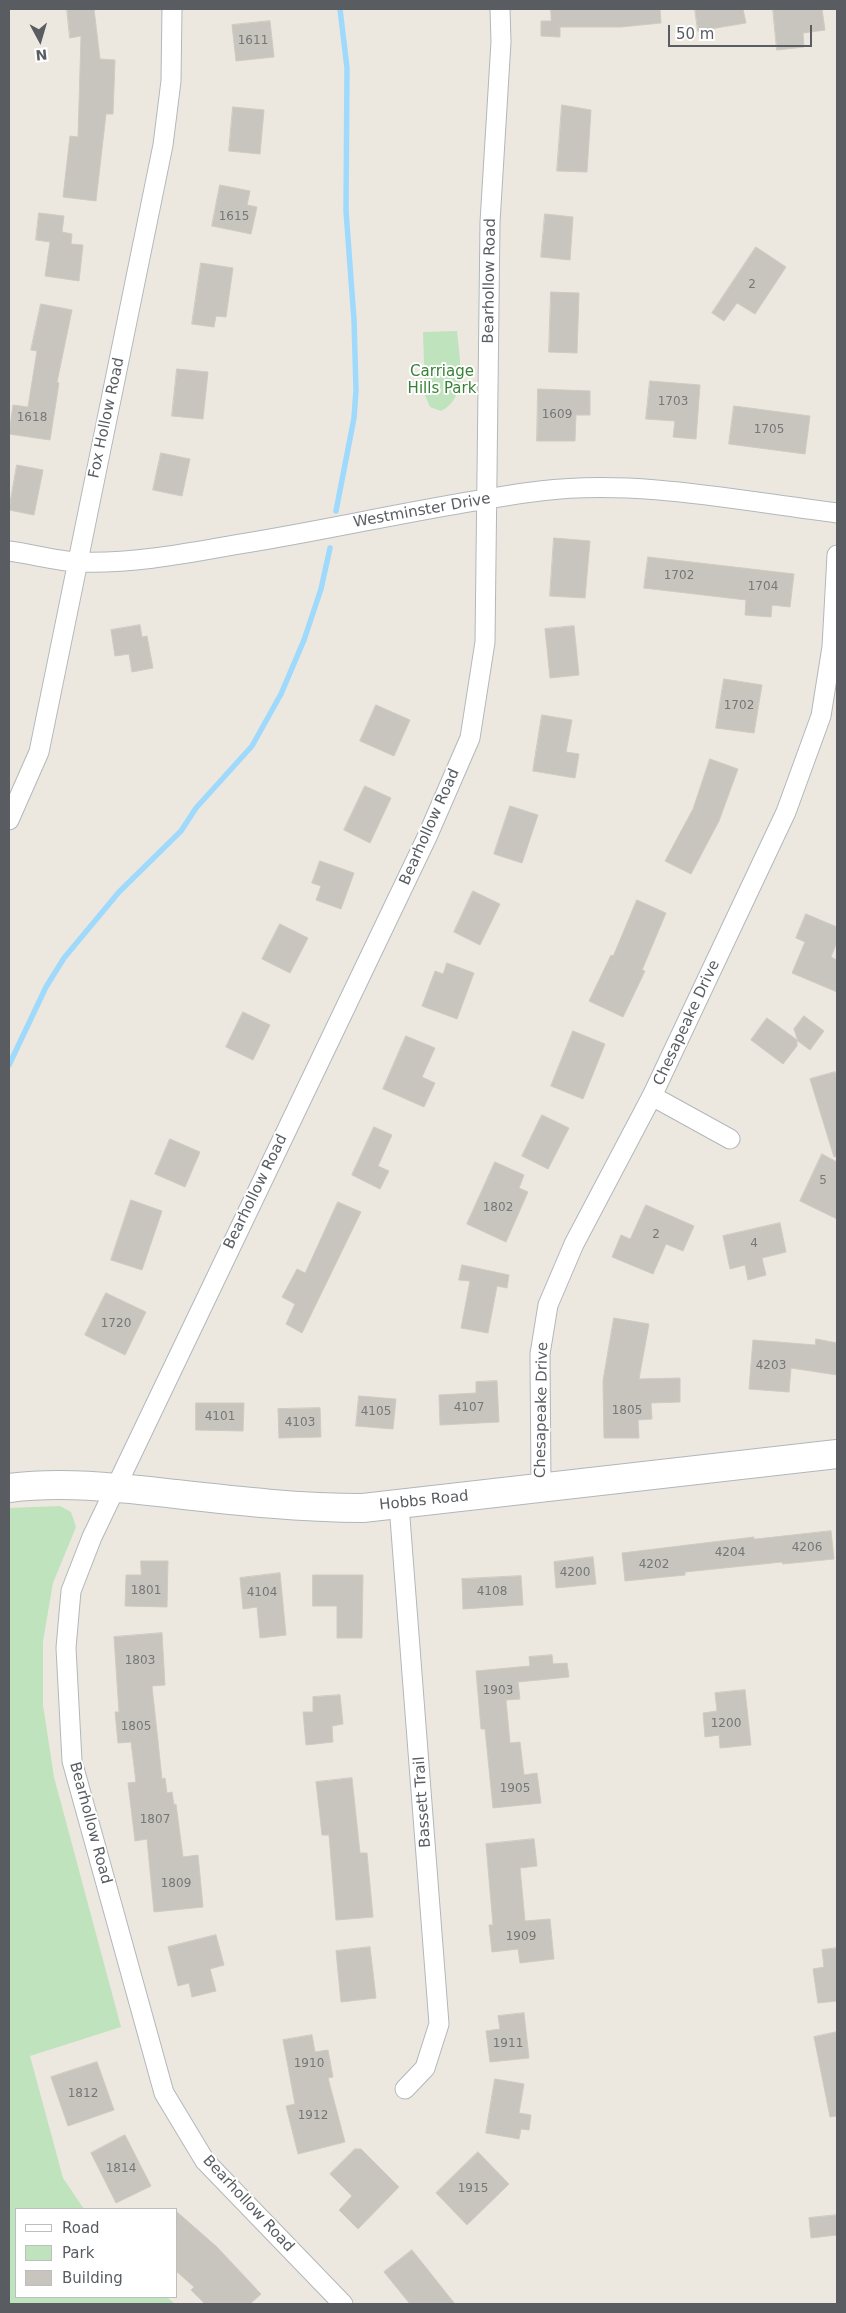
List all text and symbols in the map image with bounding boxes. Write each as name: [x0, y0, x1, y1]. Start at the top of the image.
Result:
north arrow: [15, 15, 65, 65]
scale bar: [671, 15, 815, 47]
text: 50 m: [676, 25, 714, 43]
house number: 1611: [238, 34, 268, 48]
text: N: [35, 46, 48, 63]
house number: 1615: [219, 210, 249, 224]
street label: Bearhollow Road: [480, 218, 500, 344]
house number: 2: [748, 278, 756, 292]
street label: Fox Hollow Road: [85, 356, 129, 480]
park label: Carriage Hills Park: [408, 363, 476, 398]
house number: 1703: [658, 395, 688, 409]
house number: 1609: [542, 408, 572, 422]
house number: 1618: [17, 411, 47, 425]
house number: 1705: [754, 423, 784, 437]
street label: Westminster Drive: [352, 490, 492, 532]
house number: 1702: [664, 569, 694, 583]
house number: 1704: [748, 580, 778, 594]
house number: 1702: [724, 699, 754, 713]
street label: Bearhollow Road: [396, 766, 464, 888]
street label: Chesapeake Drive: [650, 957, 724, 1089]
street label: Bearhollow Road: [220, 1132, 292, 1252]
house number: 5: [819, 1174, 827, 1188]
house number: 1802: [483, 1201, 513, 1215]
house number: 2: [652, 1228, 660, 1242]
house number: 4: [750, 1237, 758, 1251]
house number: 1720: [101, 1317, 131, 1331]
street label: Chesapeake Drive: [532, 1342, 552, 1478]
house number: 4203: [756, 1359, 786, 1373]
house number: 4107: [454, 1401, 484, 1415]
house number: 1805: [612, 1404, 642, 1418]
house number: 4105: [361, 1405, 391, 1419]
house number: 4101: [205, 1410, 235, 1424]
house number: 4103: [285, 1416, 315, 1430]
street label: Hobbs Road: [378, 1487, 470, 1515]
house number: 4206: [792, 1541, 822, 1555]
house number: 4204: [715, 1546, 745, 1560]
house number: 4202: [639, 1558, 669, 1572]
house number: 4200: [560, 1566, 590, 1580]
house number: 1801: [131, 1584, 161, 1598]
house number: 4108: [477, 1585, 507, 1599]
house number: 4104: [247, 1586, 277, 1600]
house number: 1803: [125, 1654, 155, 1668]
house number: 1903: [483, 1684, 513, 1698]
house number: 1200: [711, 1717, 741, 1731]
house number: 1805: [121, 1720, 151, 1734]
street label: Bassett Trail: [411, 1756, 435, 1848]
street label: Bearhollow Road: [65, 1760, 115, 1886]
house number: 1905: [500, 1782, 530, 1796]
house number: 1807: [140, 1813, 170, 1827]
house number: 1809: [161, 1877, 191, 1891]
house number: 1909: [506, 1930, 536, 1944]
house number: 1911: [493, 2037, 523, 2051]
house number: 1910: [294, 2057, 324, 2071]
house number: 1812: [68, 2087, 98, 2101]
house number: 1912: [298, 2109, 328, 2123]
street label: Bearhollow Road: [199, 2152, 297, 2256]
house number: 1814: [106, 2162, 136, 2176]
house number: 1915: [458, 2182, 488, 2196]
legend: [15, 2208, 178, 2298]
text: Road: [62, 2219, 100, 2237]
text: Park: [62, 2244, 94, 2262]
text: Building: [62, 2269, 123, 2287]

